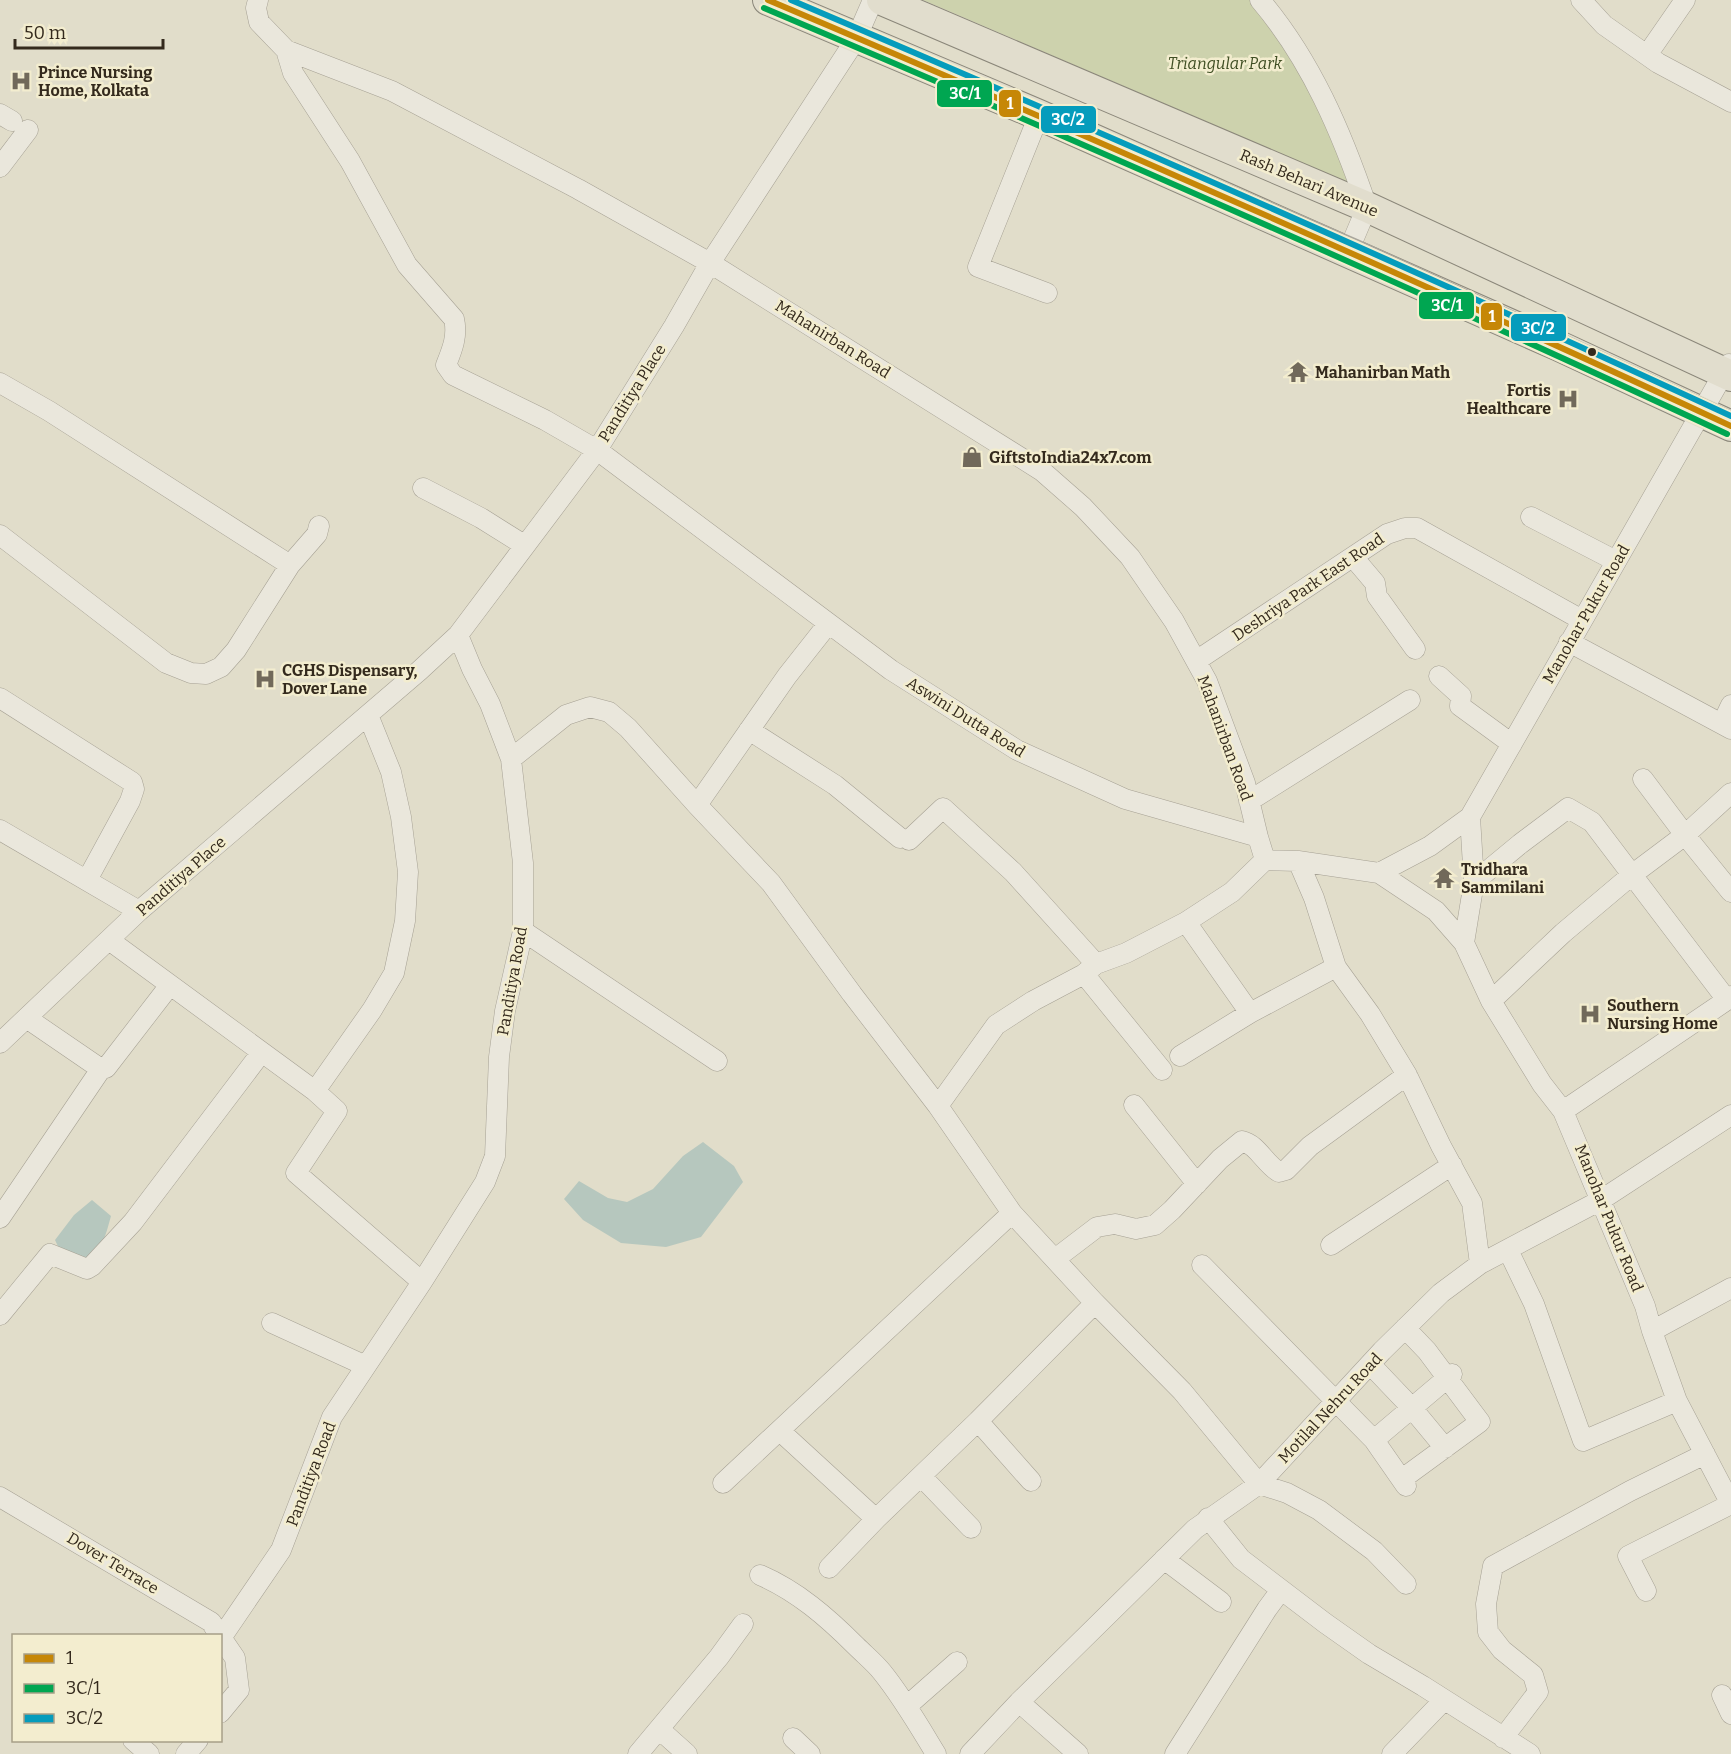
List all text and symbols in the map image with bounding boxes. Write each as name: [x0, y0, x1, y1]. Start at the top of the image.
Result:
scale bar: [15, 12, 164, 50]
text: 50 m: [24, 22, 66, 44]
park label: Triangular Park: [1168, 54, 1283, 73]
place label: Prince Nursing Home, Kolkata: [38, 63, 152, 100]
hospital icon: Prince Nursing Home, Kolkata: [9, 69, 33, 93]
line badge: 3C/1: [936, 79, 993, 108]
text: 3C/1: [949, 84, 981, 103]
line badge: 1: [998, 89, 1022, 118]
text: 1: [1007, 94, 1014, 113]
line badge: 3C/2: [1040, 105, 1097, 134]
text: 3C/2: [1051, 110, 1085, 129]
street label: Rash Behari Avenue: [1237, 145, 1381, 221]
line badge: 3C/1: [1418, 291, 1475, 320]
street label: Mahanirban Road: [772, 296, 894, 382]
text: 3C/1: [1431, 296, 1463, 315]
line badge: 1: [1480, 302, 1503, 331]
text: 1: [1489, 307, 1496, 326]
line badge: 3C/2: [1510, 313, 1567, 342]
text: 3C/2: [1521, 319, 1555, 338]
street label: Panditiya Place: [594, 341, 670, 445]
unlabelled marker: [1586, 346, 1598, 358]
temple icon: Mahanirban Math: [1286, 360, 1310, 384]
place label: Mahanirban Math: [1315, 363, 1450, 382]
place label: Fortis Healthcare: [1466, 381, 1551, 418]
hospital icon: Fortis Healthcare: [1556, 387, 1580, 411]
shop icon: GiftstoIndia24x7.com: [960, 445, 984, 469]
place label: GiftstoIndia24x7.com: [989, 448, 1152, 467]
street label: Deshriya Park East Road: [1229, 529, 1388, 645]
street label: Manohar Pukur Road: [1539, 541, 1634, 687]
place label: CGHS Dispensary, Dover Lane: [282, 661, 417, 698]
hospital icon: CGHS Dispensary, Dover Lane: [253, 667, 277, 691]
street label: Aswini Dutta Road: [903, 673, 1029, 761]
street label: Mahanirban Road: [1193, 673, 1257, 804]
street label: Panditiya Place: [133, 832, 229, 920]
place label: Tridhara Sammilani: [1461, 860, 1544, 897]
temple icon: Tridhara Sammilani: [1432, 866, 1456, 890]
street label: Panditiya Road: [493, 925, 531, 1037]
place label: Southern Nursing Home: [1607, 996, 1718, 1033]
hospital icon: Southern Nursing Home: [1578, 1002, 1602, 1026]
street label: Manohar Pukur Road: [1571, 1142, 1647, 1295]
street label: Motilal Nehru Road: [1274, 1349, 1386, 1467]
street label: Panditiya Road: [282, 1419, 340, 1529]
street label: Dover Terrace: [64, 1528, 162, 1598]
legend: [12, 1634, 222, 1742]
text: 1: [66, 1647, 74, 1669]
text: 3C/1: [66, 1677, 101, 1699]
text: 3C/2: [66, 1707, 103, 1729]

